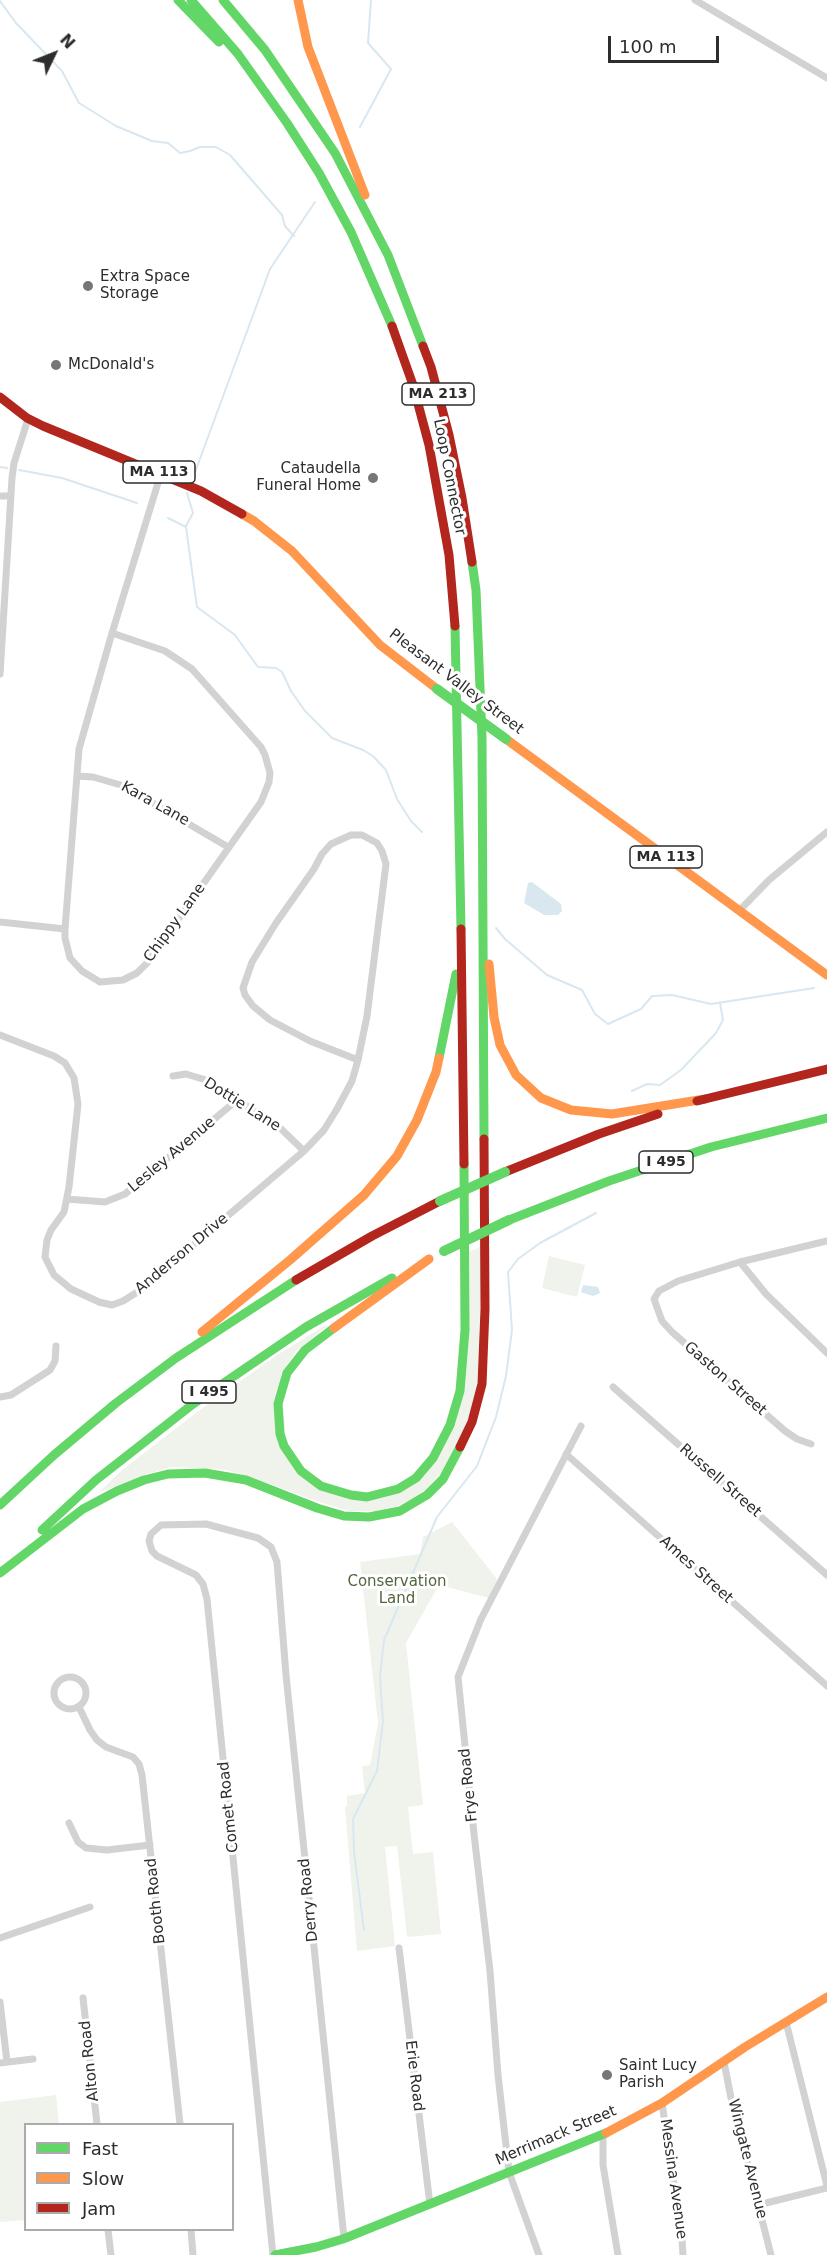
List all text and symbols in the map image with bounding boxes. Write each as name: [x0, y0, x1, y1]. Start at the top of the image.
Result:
north arrow: [24, 24, 84, 84]
scale bar: [611, 24, 722, 62]
text: N: [56, 30, 79, 53]
text: 100 m: [619, 36, 677, 57]
place label: Extra Space Storage: [100, 268, 190, 303]
marker: Extra Space Storage: [81, 279, 95, 293]
place label: McDonald's: [68, 356, 154, 374]
marker: McDonald's: [49, 358, 63, 372]
road number: MA 213: [402, 383, 474, 405]
street label: Loop Connector: [429, 417, 469, 537]
place label: Cataudella Funeral Home: [256, 460, 361, 495]
road number: MA 113: [123, 461, 195, 483]
marker: Cataudella Funeral Home: [366, 471, 380, 485]
street label: Pleasant Valley Street: [385, 626, 527, 738]
street label: Kara Lane: [118, 778, 192, 830]
road number: MA 113: [630, 846, 702, 868]
street label: Chippy Lane: [140, 880, 210, 966]
street label: Dottie Lane: [200, 1074, 284, 1136]
street label: Lesley Avenue: [125, 1113, 219, 1197]
road number: I 495: [639, 1151, 693, 1173]
street label: Anderson Drive: [132, 1210, 232, 1298]
street label: Gaston Street: [680, 1338, 770, 1420]
road number: I 495: [182, 1381, 236, 1403]
street label: Russell Street: [675, 1440, 765, 1522]
street label: Ames Street: [656, 1532, 736, 1608]
park label: Conservation Land: [347, 1573, 447, 1608]
street label: Frye Road: [456, 1747, 482, 1823]
street label: Comet Road: [215, 1760, 243, 1854]
street label: Booth Road: [143, 1857, 169, 1945]
street label: Derry Road: [296, 1857, 322, 1943]
street label: Alton Road: [77, 2020, 103, 2102]
street label: Erie Road: [401, 2039, 427, 2113]
place label: Saint Lucy Parish: [619, 2057, 697, 2092]
marker: Saint Lucy Parish: [600, 2068, 614, 2082]
street label: Wingate Avenue: [723, 2097, 771, 2221]
street label: Merrimack Street: [493, 2102, 619, 2170]
street label: Messina Avenue: [656, 2118, 690, 2240]
legend: [24, 2123, 234, 2231]
text: Fast: [82, 2138, 118, 2159]
text: Slow: [82, 2168, 124, 2189]
text: Jam: [82, 2198, 116, 2219]

